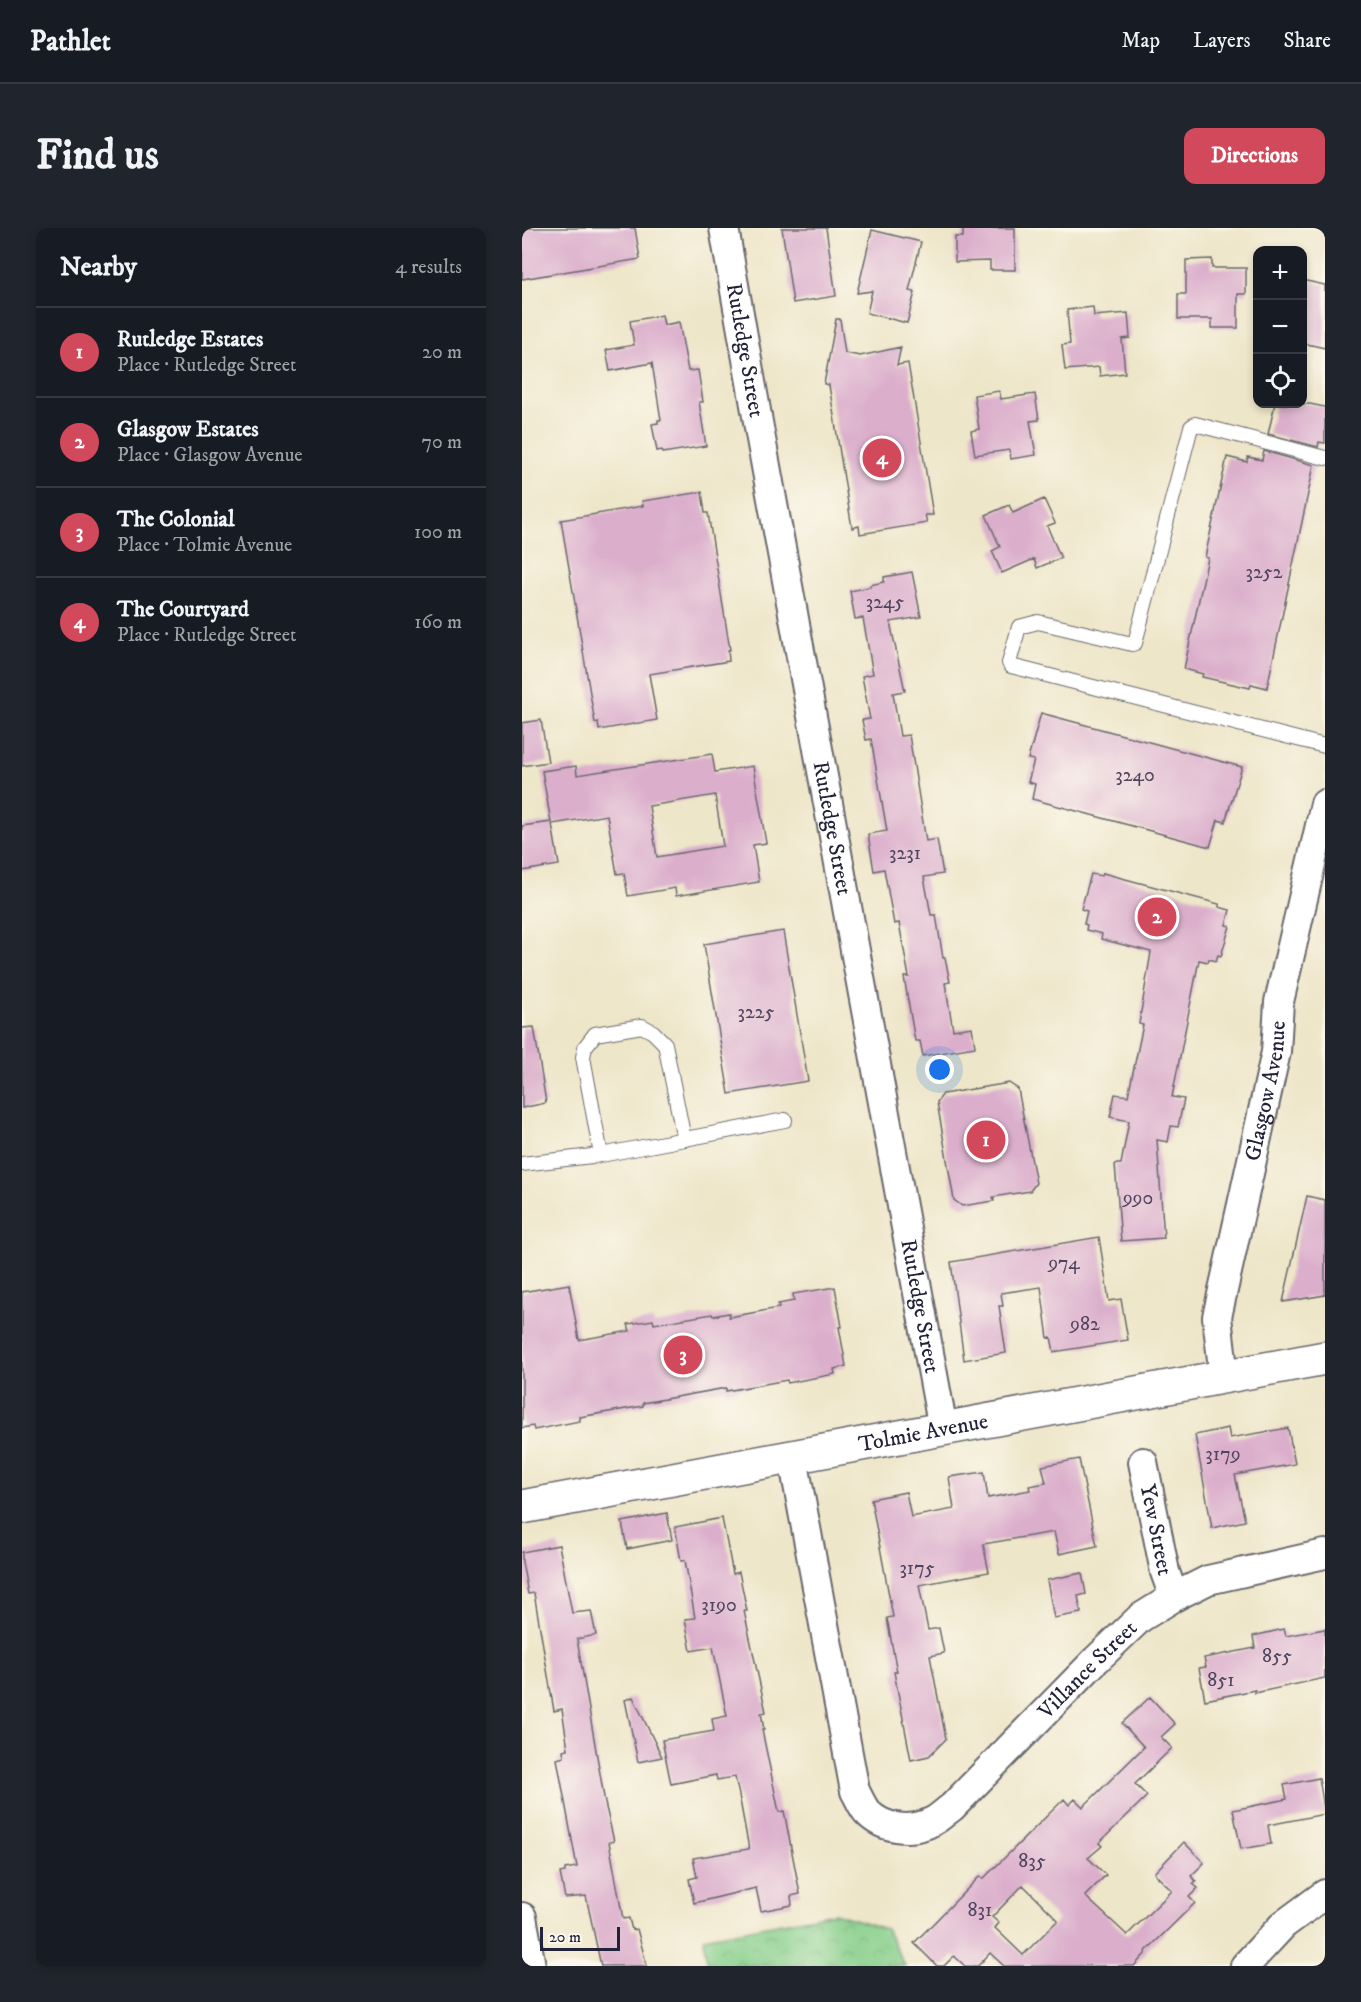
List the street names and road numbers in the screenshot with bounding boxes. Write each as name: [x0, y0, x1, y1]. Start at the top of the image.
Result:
street label: Rutledge Street: [720, 281, 770, 419]
street label: Rutledge Street: [807, 759, 858, 897]
street label: Glasgow Avenue: [1239, 1020, 1291, 1163]
street label: Rutledge Street: [895, 1237, 946, 1375]
street label: Tolmie Avenue: [856, 1407, 990, 1458]
street label: Yew Street: [1134, 1482, 1179, 1578]
street label: Villance Street: [1032, 1615, 1143, 1725]

